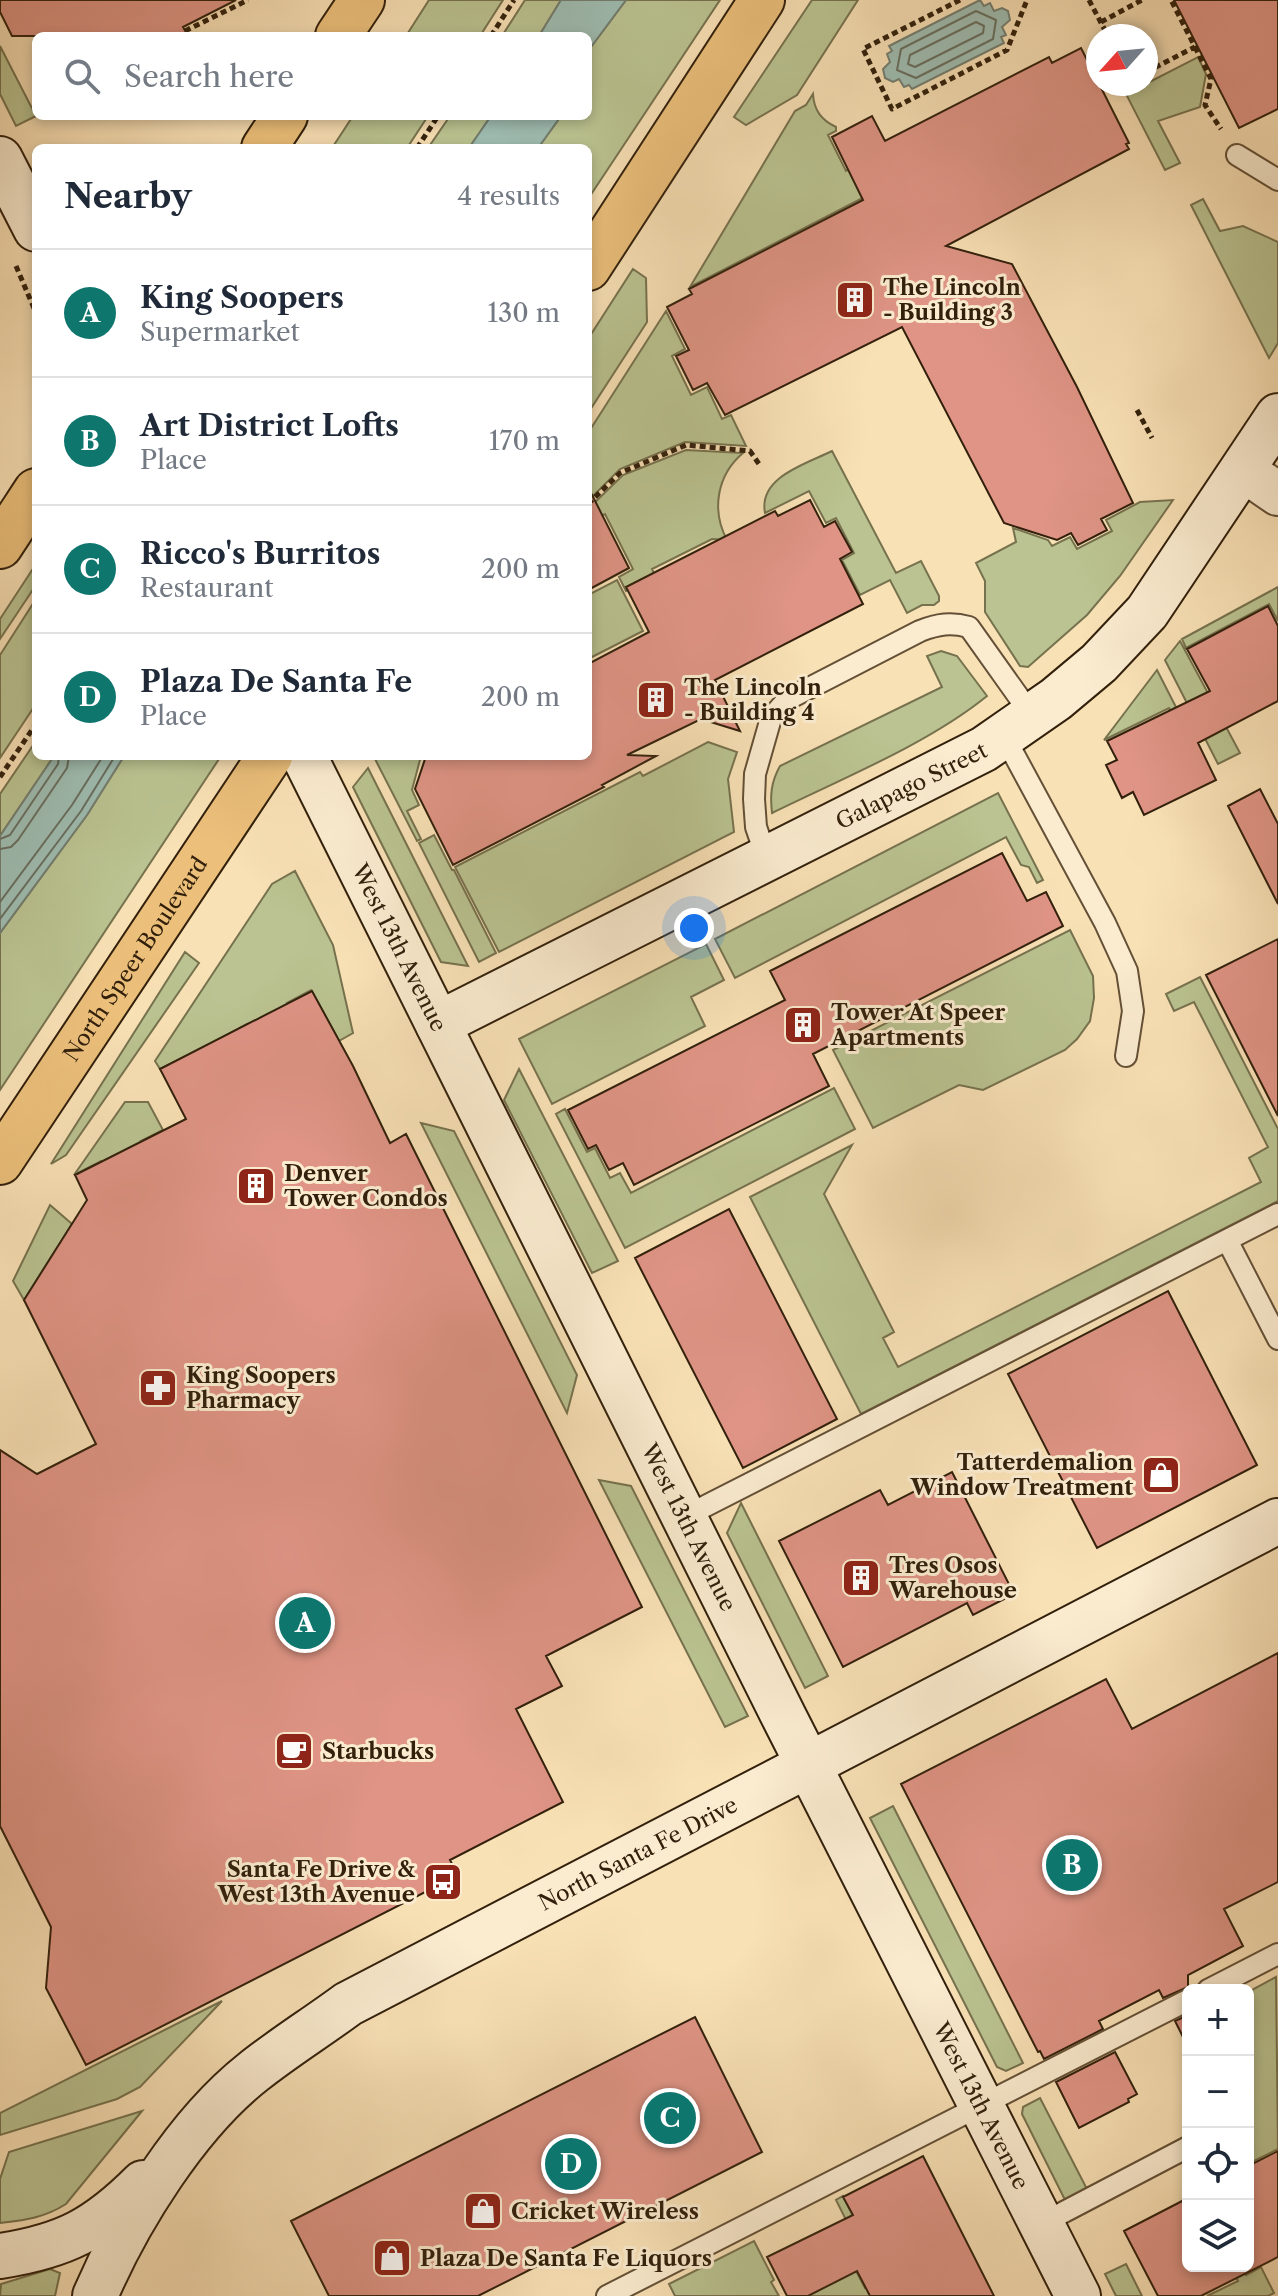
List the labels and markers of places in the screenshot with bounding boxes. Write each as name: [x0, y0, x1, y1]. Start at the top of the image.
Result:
place label: The Lincoln - Building 3: [883, 274, 1021, 326]
building icon: The Lincoln - Building 3: [834, 279, 876, 321]
place label: The Lincoln - Building 4: [684, 674, 822, 726]
building icon: The Lincoln - Building 4: [635, 679, 677, 721]
place label: Tower At Speer Apartments: [830, 999, 1005, 1051]
building icon: Tower At Speer Apartments: [782, 1004, 824, 1046]
place label: Denver Tower Condos: [284, 1160, 448, 1212]
building icon: Denver Tower Condos: [235, 1165, 277, 1207]
place label: King Soopers Pharmacy: [186, 1362, 336, 1414]
pharmacy icon: King Soopers Pharmacy: [137, 1367, 179, 1409]
place label: Tatterdemalion Window Treatment: [910, 1449, 1133, 1501]
shop icon: Tatterdemalion Window Treatment: [1140, 1454, 1182, 1496]
place label: Tres Osos Warehouse: [888, 1552, 1017, 1604]
building icon: Tres Osos Warehouse: [840, 1557, 882, 1599]
pin: A: [279, 1593, 331, 1653]
cafe icon: Starbucks: [273, 1730, 315, 1772]
place label: Starbucks: [322, 1738, 434, 1765]
pin: B: [1046, 1835, 1098, 1895]
place label: Santa Fe Drive & West 13th Avenue: [217, 1856, 416, 1908]
bus stop icon: Santa Fe Drive & West 13th Avenue: [422, 1861, 464, 1903]
pin: C: [644, 2088, 696, 2148]
pin: D: [545, 2134, 597, 2194]
shop icon: Cricket Wireless: [462, 2190, 504, 2232]
place label: Cricket Wireless: [511, 2198, 699, 2225]
shop icon: Plaza De Santa Fe Liquors: [371, 2237, 413, 2279]
place label: Plaza De Santa Fe Liquors: [420, 2245, 712, 2272]

